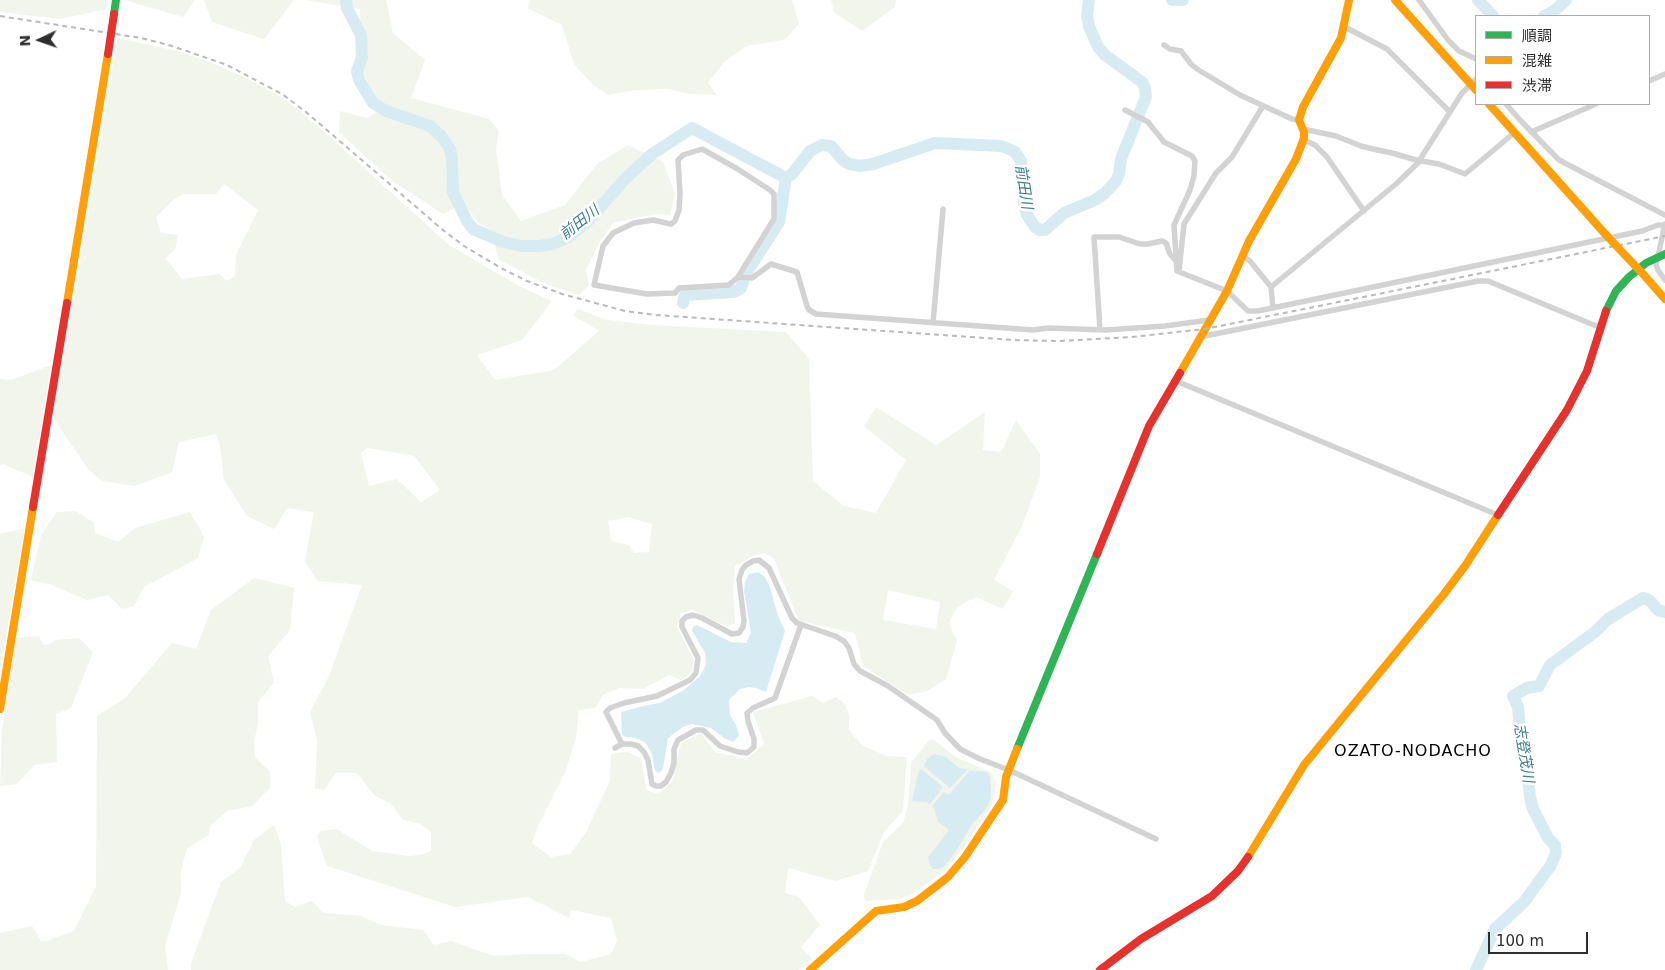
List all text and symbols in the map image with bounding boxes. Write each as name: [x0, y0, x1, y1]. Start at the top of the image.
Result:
north arrow: [15, 15, 65, 65]
legend: [1475, 15, 1650, 105]
text: 順調: [1522, 27, 1552, 45]
text: N: [17, 35, 33, 47]
text: 混雑: [1522, 52, 1552, 70]
text: 渋滞: [1522, 77, 1552, 95]
water label: 前田川: [1011, 163, 1035, 211]
water label: 前田川: [557, 202, 603, 244]
water label: 志登茂川: [1509, 722, 1537, 784]
district label: OZATO-NODACHO: [1332, 742, 1494, 762]
scale bar: [1490, 922, 1590, 954]
text: 100 m: [1496, 932, 1544, 950]

